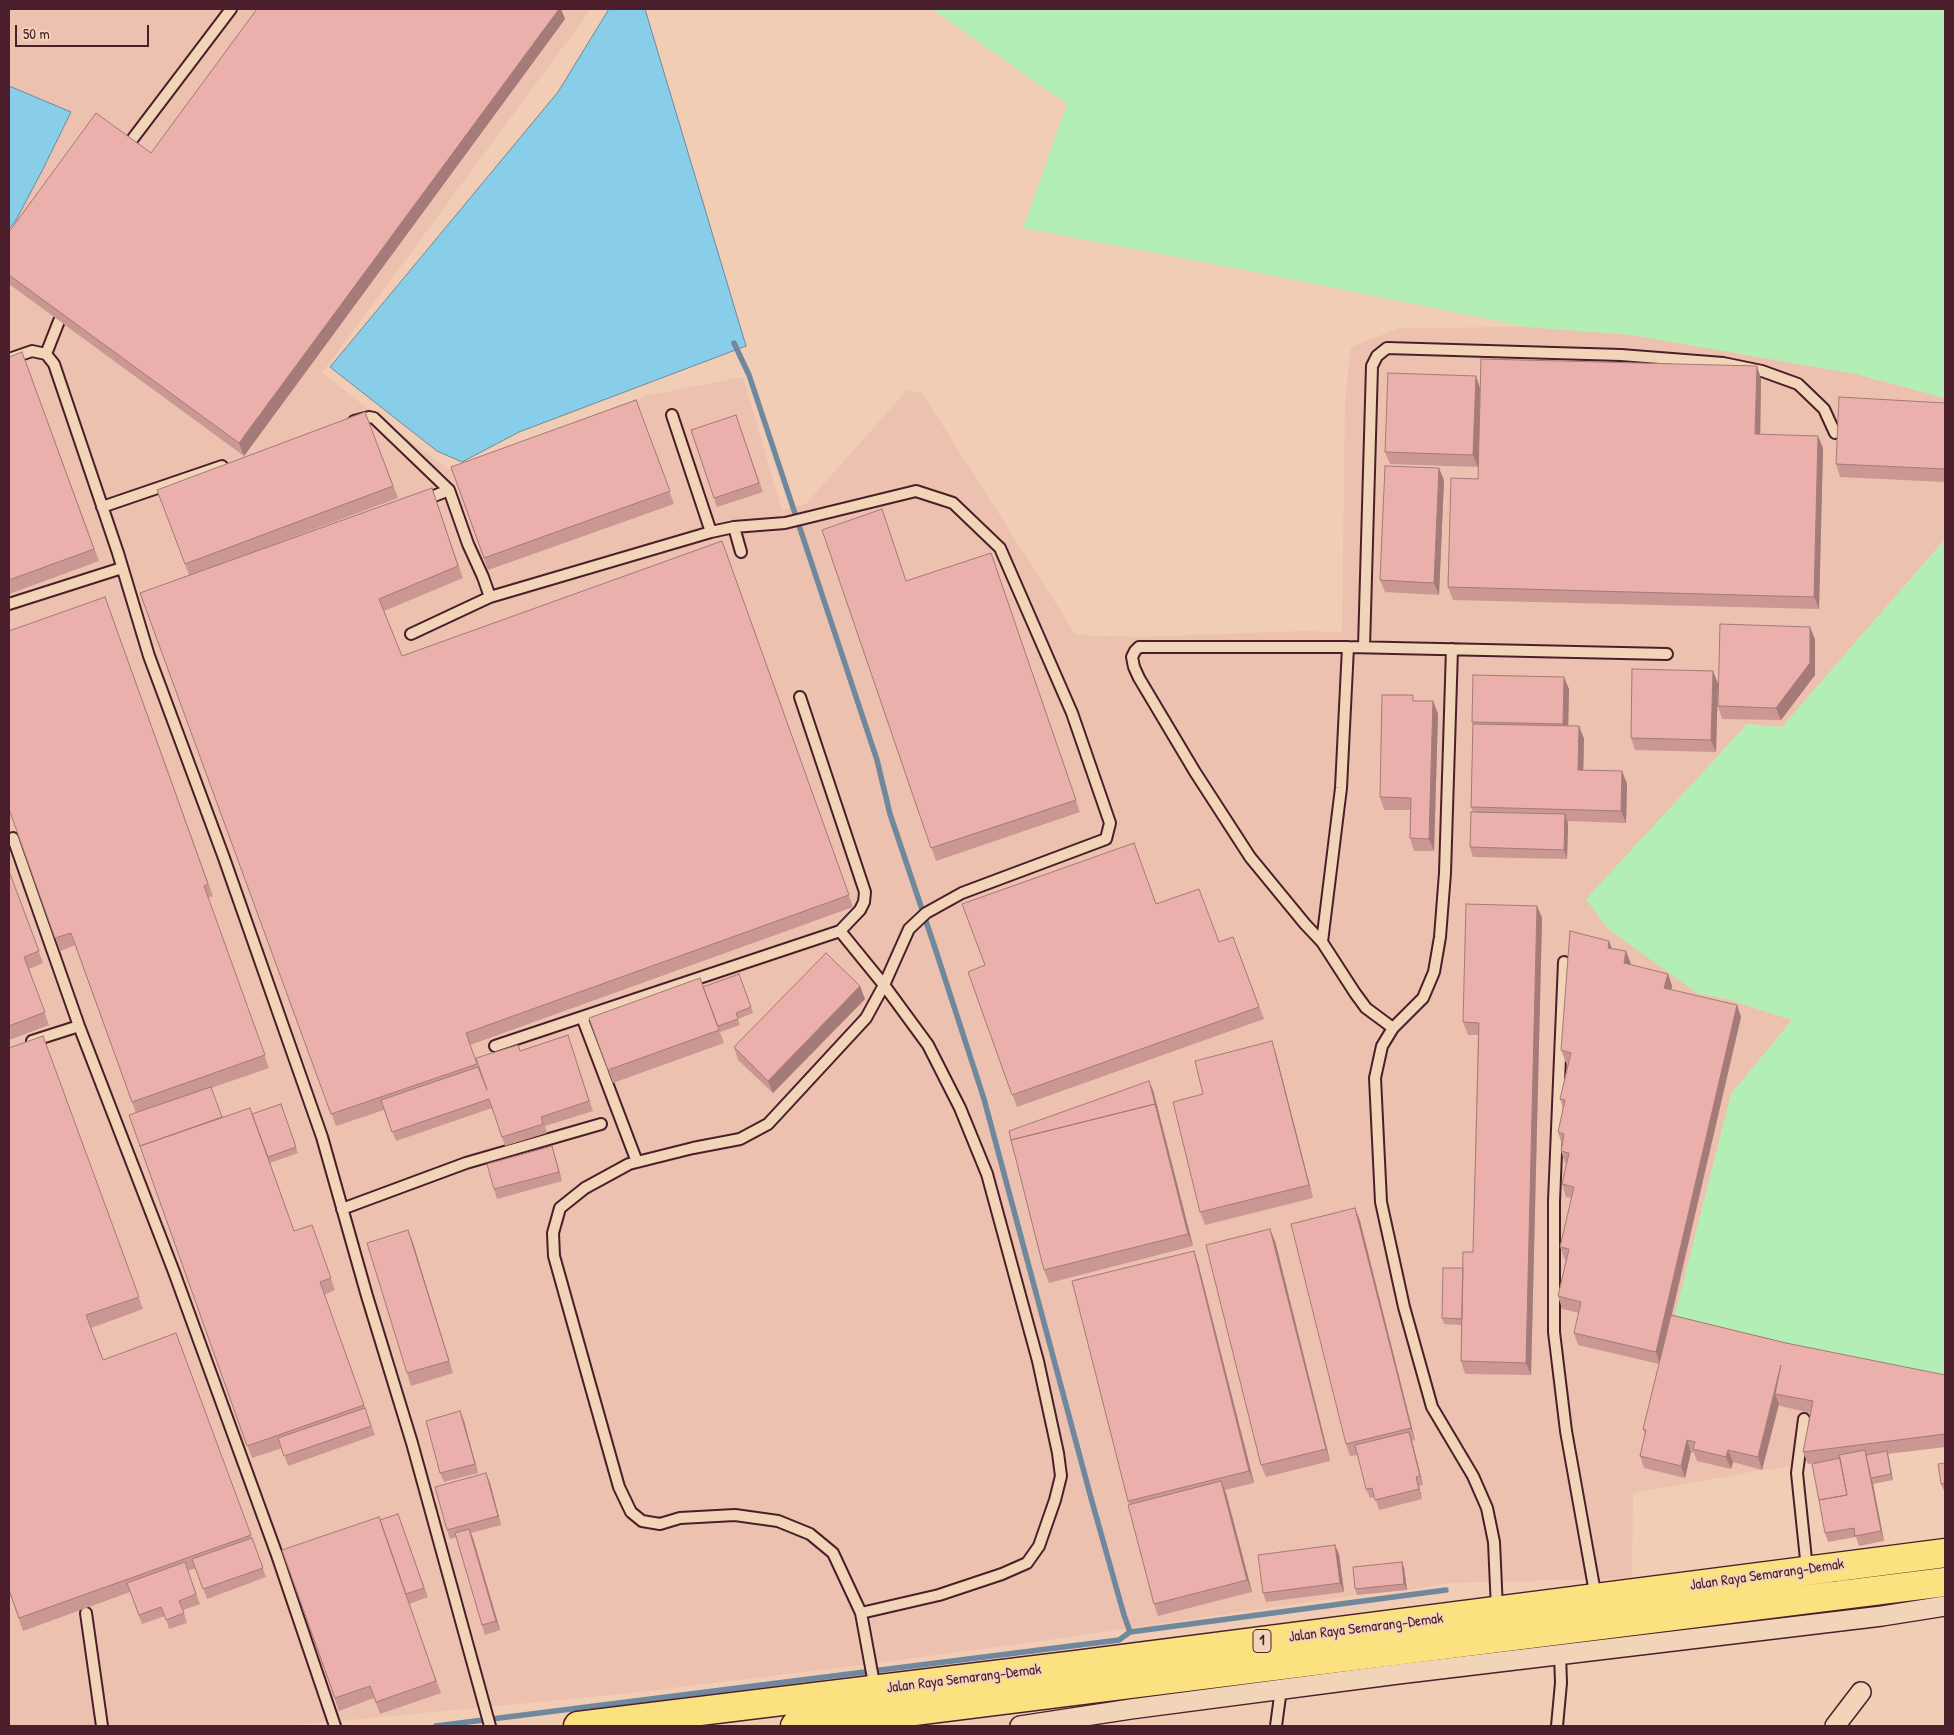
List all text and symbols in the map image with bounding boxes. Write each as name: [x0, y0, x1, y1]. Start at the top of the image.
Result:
scale bar: [18, 15, 151, 47]
text: 50 m: [23, 23, 50, 44]
street label: Jalan Raya Semarang-Demak: [1689, 1555, 1845, 1595]
street label: Jalan Raya Semarang-Demak: [1288, 1610, 1444, 1646]
road number: 1: [1253, 1630, 1271, 1652]
street label: Jalan Raya Semarang-Demak: [886, 1661, 1042, 1697]

